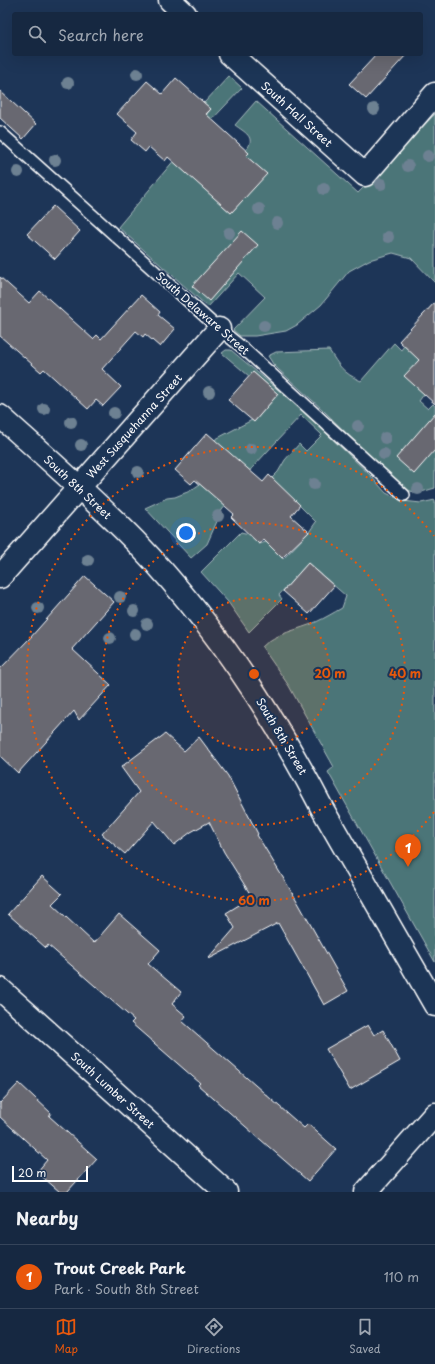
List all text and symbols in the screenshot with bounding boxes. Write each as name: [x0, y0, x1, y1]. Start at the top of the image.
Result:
search box: [12, 12, 423, 56]
icon: search: [26, 23, 48, 45]
text: Search here: [58, 23, 144, 46]
street label: South Hall Street: [258, 77, 337, 151]
street label: South Delaware Street: [152, 267, 254, 359]
street label: West Susquehanna Street: [82, 369, 186, 482]
street label: South 8th Street: [40, 451, 116, 523]
your location: [176, 523, 196, 543]
text: 20 m: [314, 664, 346, 682]
text: 40 m: [389, 664, 421, 682]
centre of rings: [247, 667, 261, 681]
street label: South 8th Street: [252, 694, 312, 778]
pin: 1: [395, 834, 421, 867]
text: 60 m: [238, 891, 270, 909]
street label: South Lumber Street: [67, 1048, 159, 1133]
scale bar: [12, 1164, 88, 1183]
text: 20 m: [18, 1164, 46, 1181]
text: Nearby: [16, 1205, 78, 1231]
text: Trout Creek Park: [54, 1256, 186, 1279]
text: 1: [26, 1267, 32, 1286]
text: 110 m: [384, 1267, 419, 1286]
text: Park · South 8th Street: [54, 1279, 199, 1298]
tab: Map: [54, 1316, 78, 1357]
tab: Directions: [187, 1316, 240, 1357]
tab: Saved: [349, 1316, 381, 1357]

